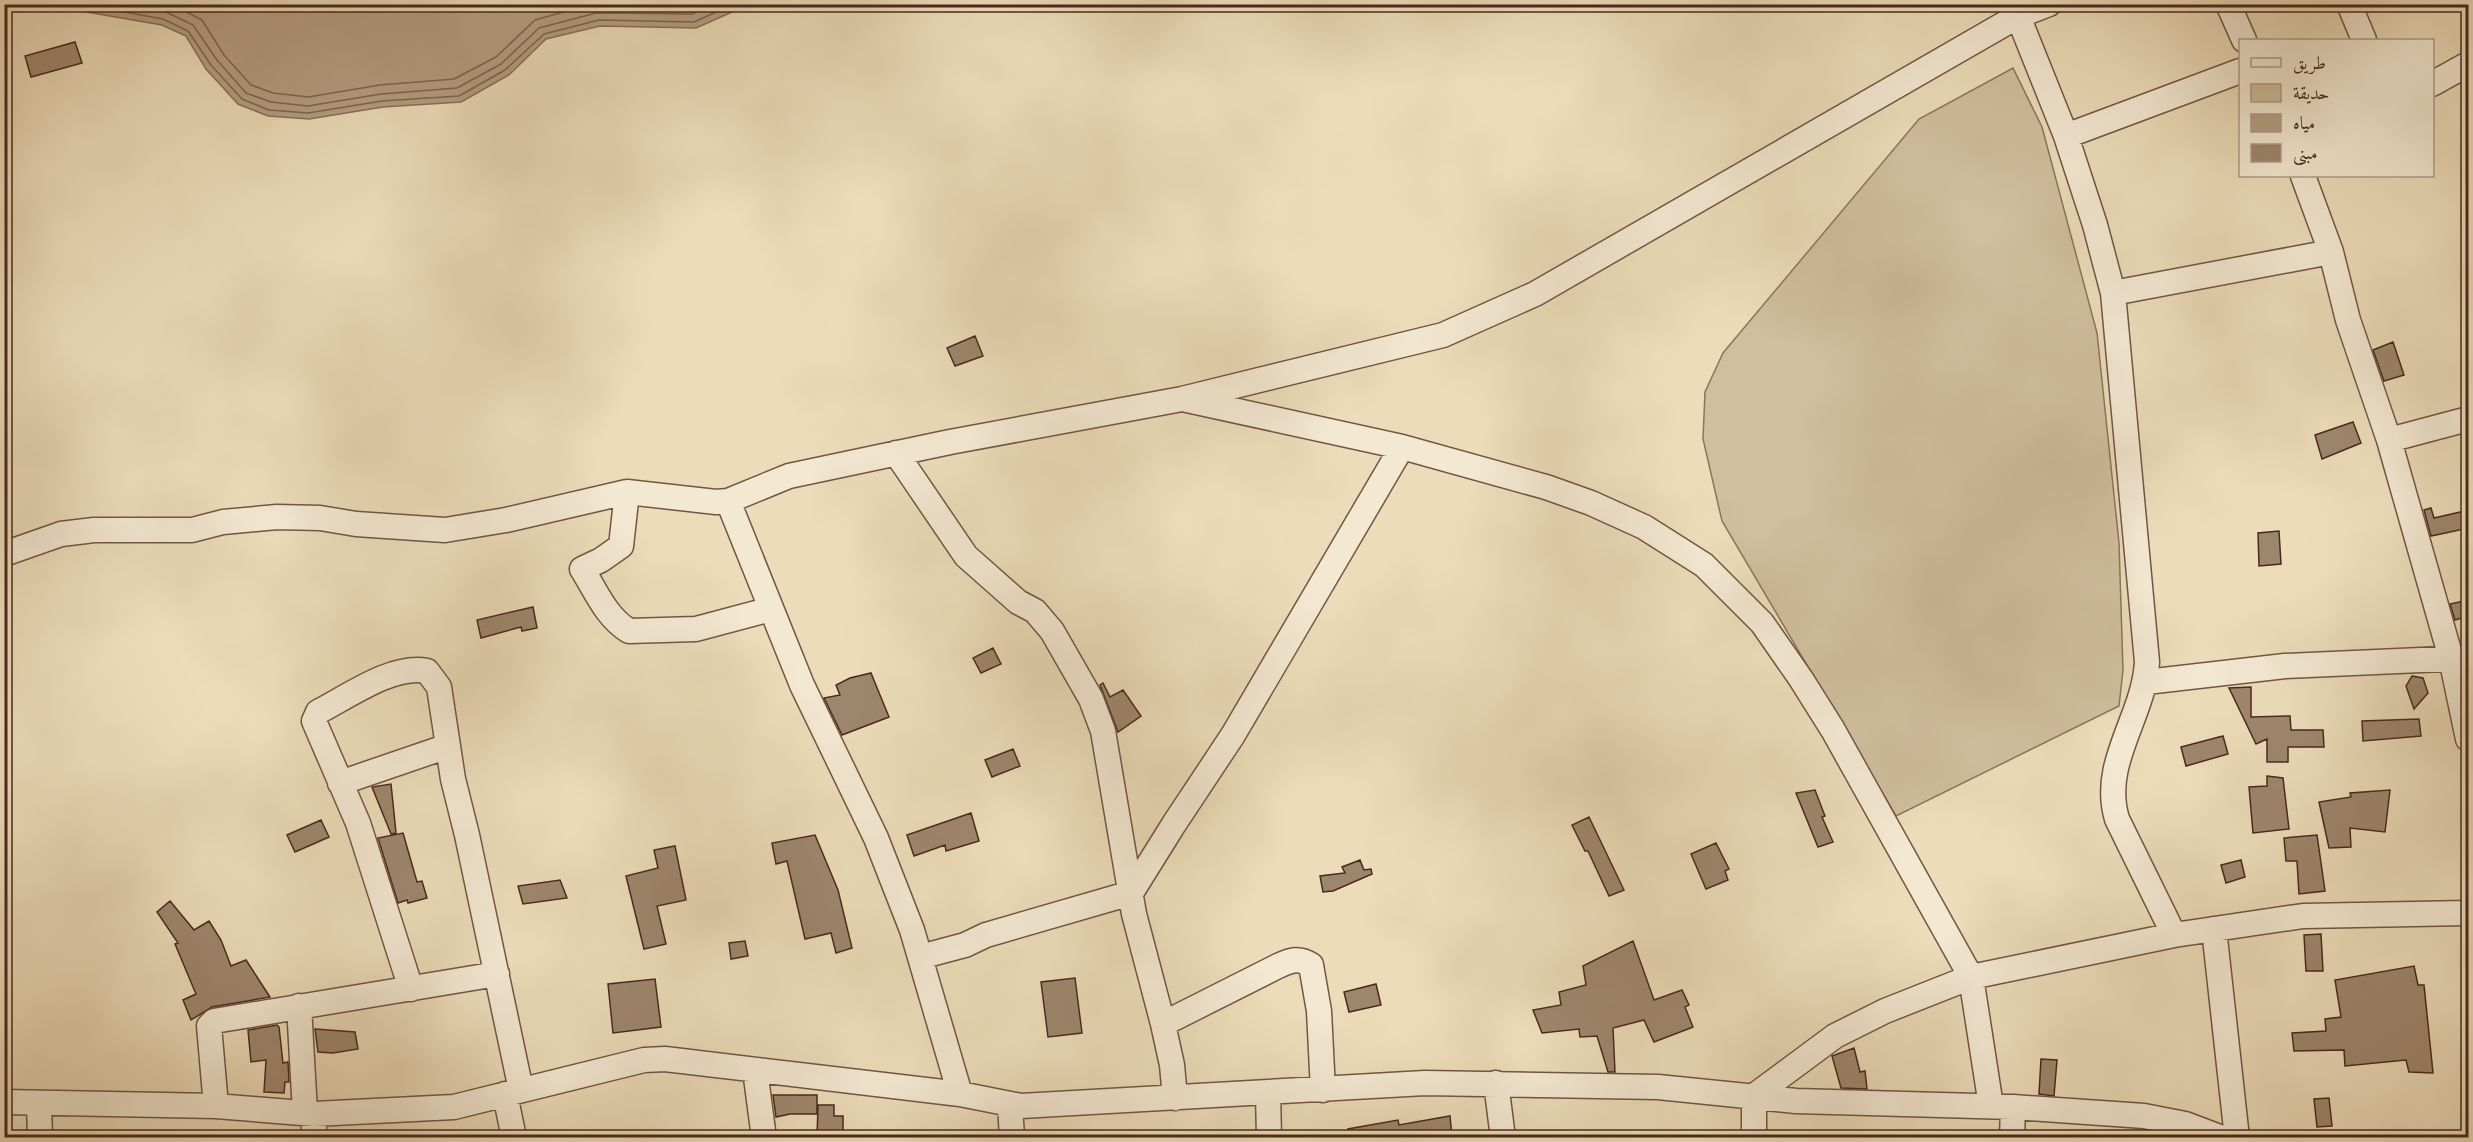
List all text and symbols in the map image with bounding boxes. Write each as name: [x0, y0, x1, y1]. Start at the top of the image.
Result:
legend: [2239, 39, 2434, 177]
text: طريق: [2293, 49, 2326, 76]
text: حديقة: [2293, 79, 2329, 106]
text: مياه: [2293, 109, 2315, 136]
text: مبنى: [2293, 139, 2318, 166]

